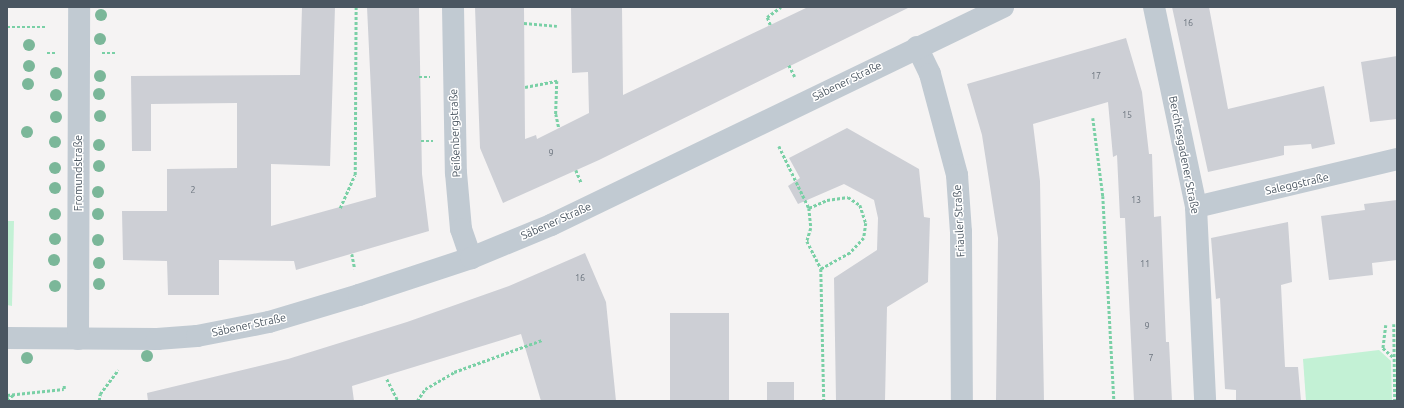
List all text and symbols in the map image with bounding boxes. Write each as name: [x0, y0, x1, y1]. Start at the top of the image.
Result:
house number: 16: [1183, 18, 1193, 28]
street label: Säbener Straße: [810, 59, 884, 103]
house number: 17: [1091, 71, 1101, 81]
street label: Peißenbergstraße: [447, 88, 463, 178]
street label: Berchtesgadener Straße: [1166, 95, 1202, 215]
house number: 15: [1122, 110, 1132, 120]
street label: Fromundstraße: [71, 135, 85, 211]
house number: 9: [548, 148, 554, 158]
street label: Saleggstraße: [1264, 170, 1330, 198]
street label: Friauler Straße: [951, 184, 967, 258]
house number: 2: [190, 185, 196, 195]
house number: 13: [1131, 195, 1141, 205]
street label: Säbener Straße: [519, 200, 593, 242]
house number: 11: [1140, 259, 1150, 269]
house number: 16: [575, 273, 585, 283]
street label: Säbener Straße: [211, 311, 287, 339]
house number: 9: [1144, 321, 1150, 331]
house number: 7: [1148, 353, 1154, 363]

